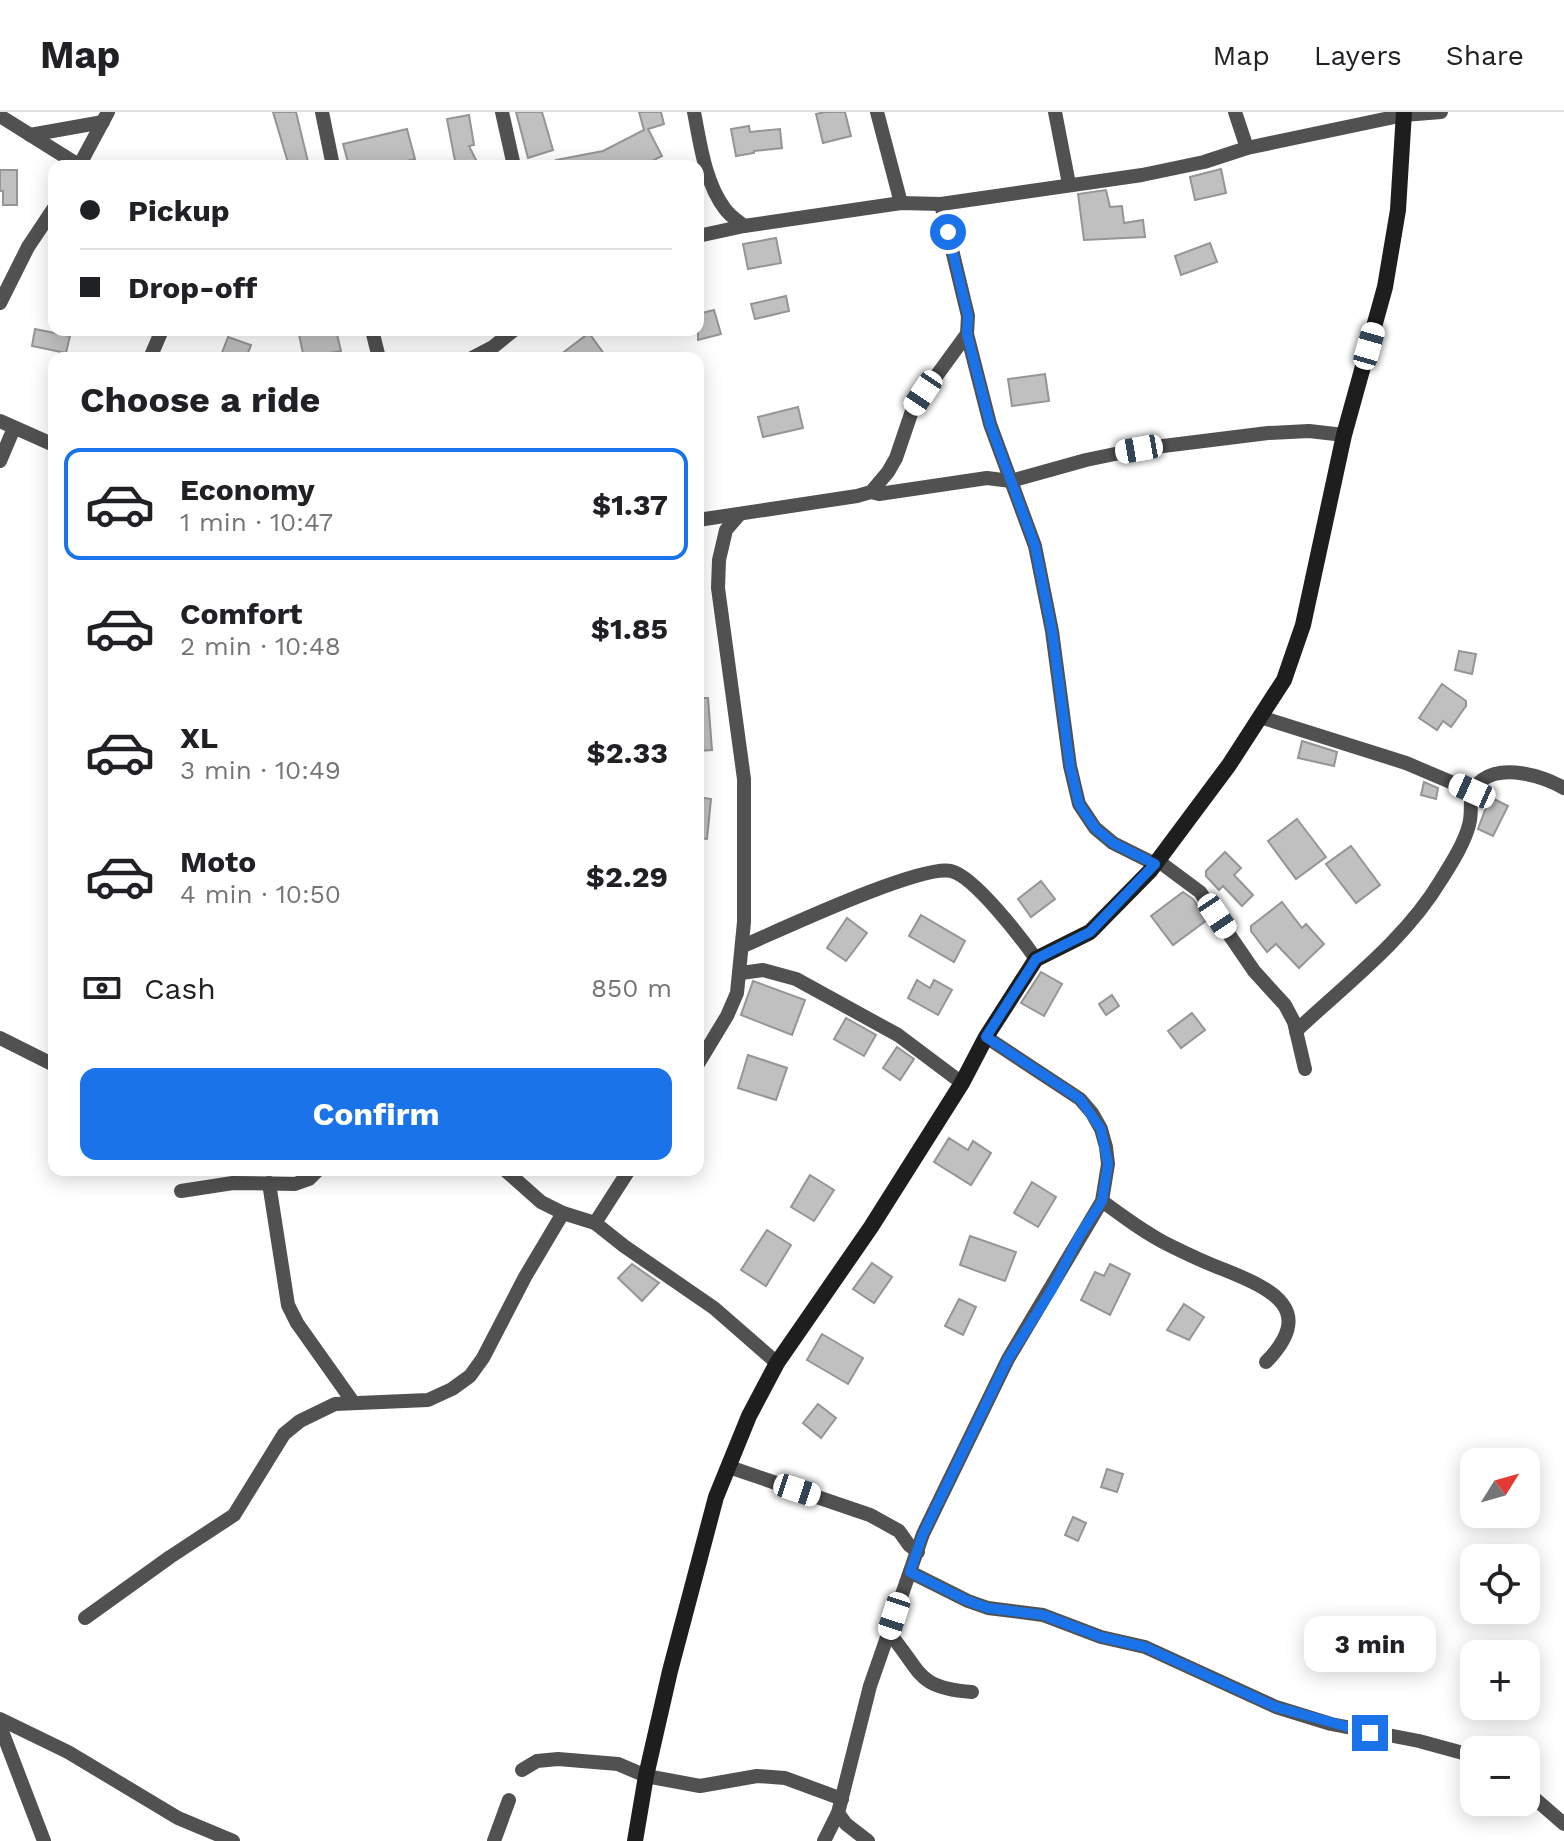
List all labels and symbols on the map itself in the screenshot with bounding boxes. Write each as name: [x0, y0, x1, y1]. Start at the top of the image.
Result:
route start: [930, 214, 966, 250]
car: [1351, 320, 1387, 372]
car: [900, 366, 946, 420]
car: [1113, 433, 1165, 465]
car: [1445, 770, 1499, 812]
car: [1194, 889, 1240, 943]
north arrow: [1460, 1448, 1540, 1528]
car: [770, 1471, 824, 1509]
car: [875, 1589, 913, 1643]
callout: 3 min: [1304, 1617, 1436, 1673]
route end: [1352, 1715, 1388, 1751]

